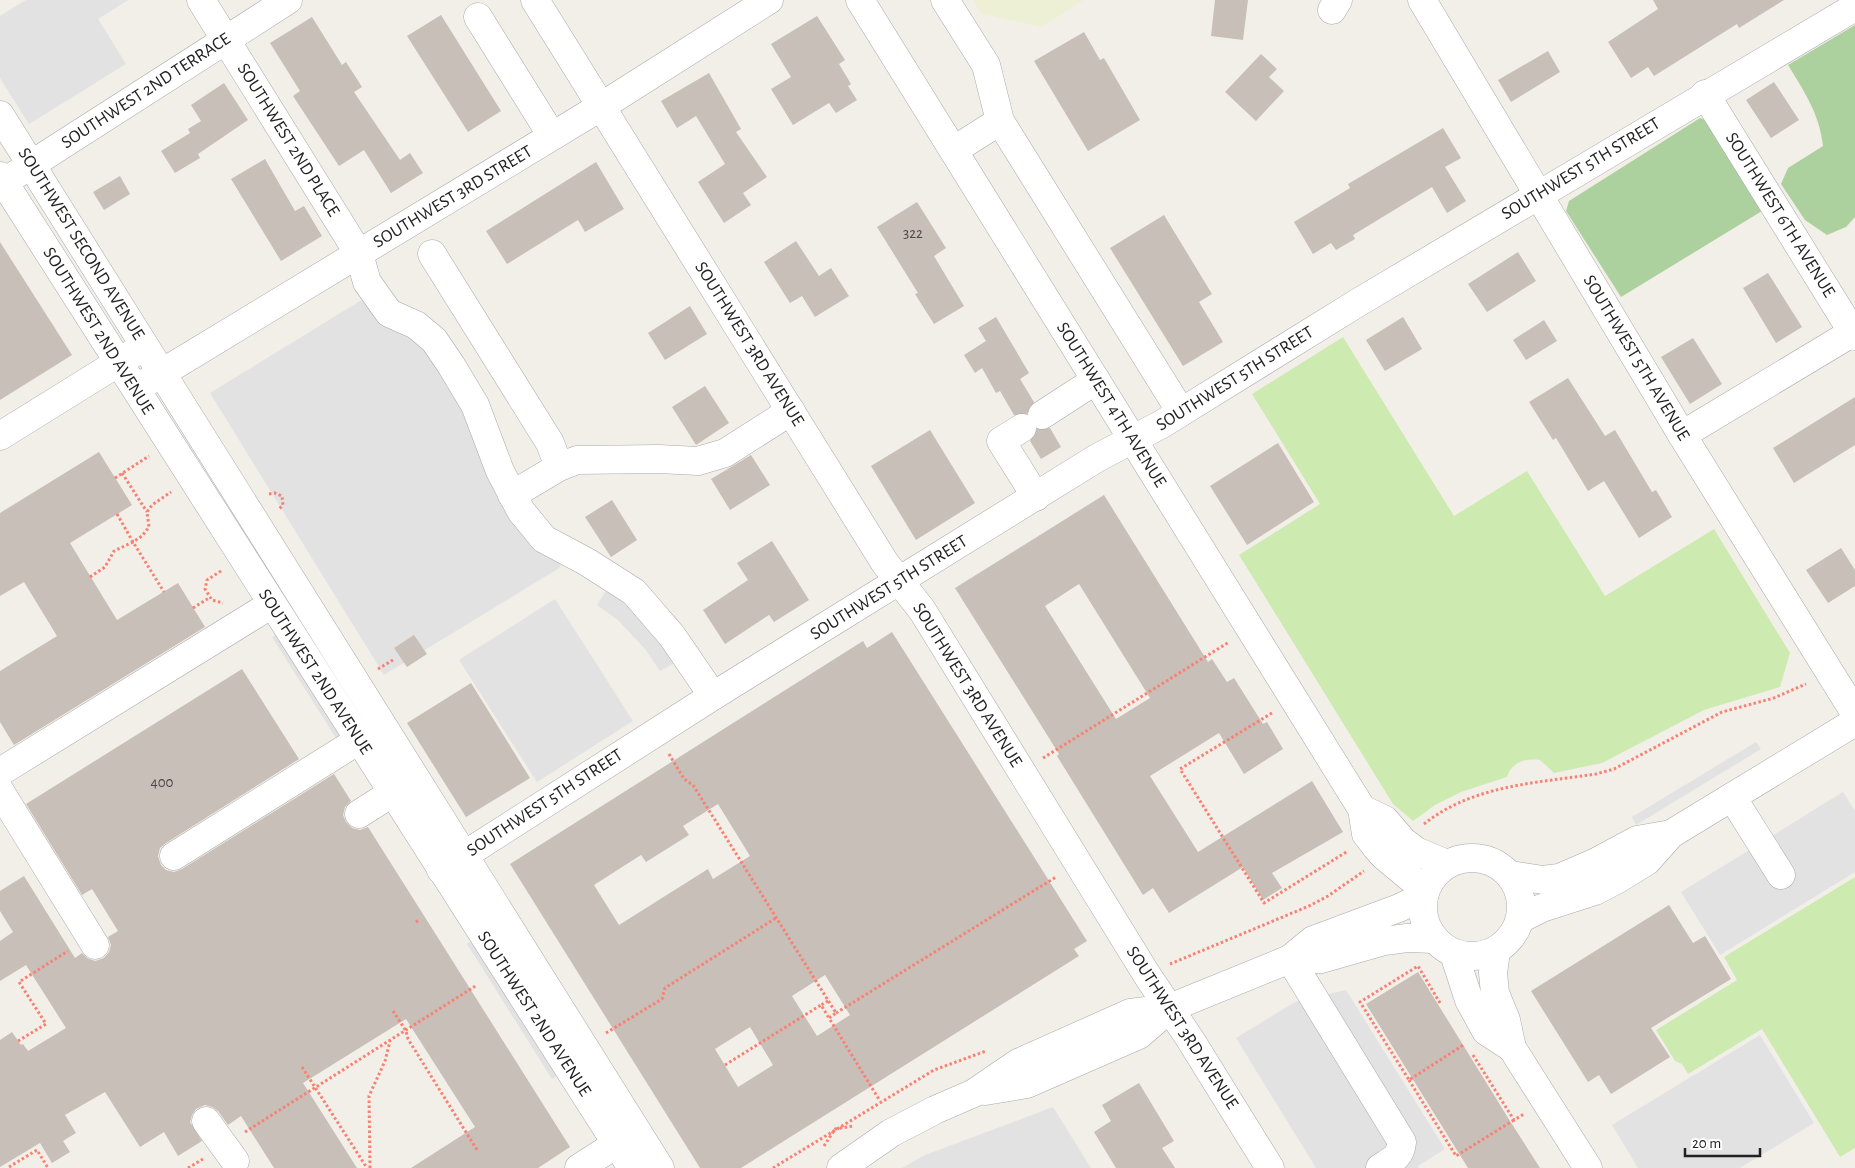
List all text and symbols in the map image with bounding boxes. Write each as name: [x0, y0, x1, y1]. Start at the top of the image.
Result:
street label: SOUTHWEST 2ND TERRACE: [58, 29, 234, 152]
street label: SOUTHWEST 2ND PLACE: [233, 60, 343, 220]
street label: SOUTHWEST 5TH STREET: [1499, 114, 1664, 223]
street label: SOUTHWEST 6TH AVENUE: [1722, 129, 1838, 301]
street label: SOUTHWEST 3RD STREET: [370, 142, 536, 252]
street label: SOUTHWEST SECOND AVENUE: [14, 145, 148, 343]
house number: 322: [903, 226, 923, 241]
street label: SOUTHWEST 2ND AVENUE: [39, 244, 157, 418]
street label: SOUTHWEST 3RD AVENUE: [691, 259, 807, 430]
street label: SOUTHWEST 5TH AVENUE: [1579, 272, 1693, 444]
street label: SOUTHWEST 4TH AVENUE: [1053, 319, 1169, 491]
street label: SOUTHWEST 5TH STREET: [1153, 323, 1317, 435]
street label: SOUTHWEST 5TH STREET: [807, 532, 971, 644]
street label: SOUTHWEST 2ND AVENUE: [255, 586, 375, 758]
street label: SOUTHWEST 3RD AVENUE: [909, 600, 1025, 771]
street label: SOUTHWEST 5TH STREET: [464, 746, 626, 860]
house number: 400: [150, 775, 174, 790]
street label: SOUTHWEST 2ND AVENUE: [474, 928, 594, 1100]
street label: SOUTHWEST 3RD AVENUE: [1123, 943, 1241, 1113]
scale bar: [1685, 1126, 1760, 1158]
text: 20 m: [1692, 1136, 1721, 1151]

